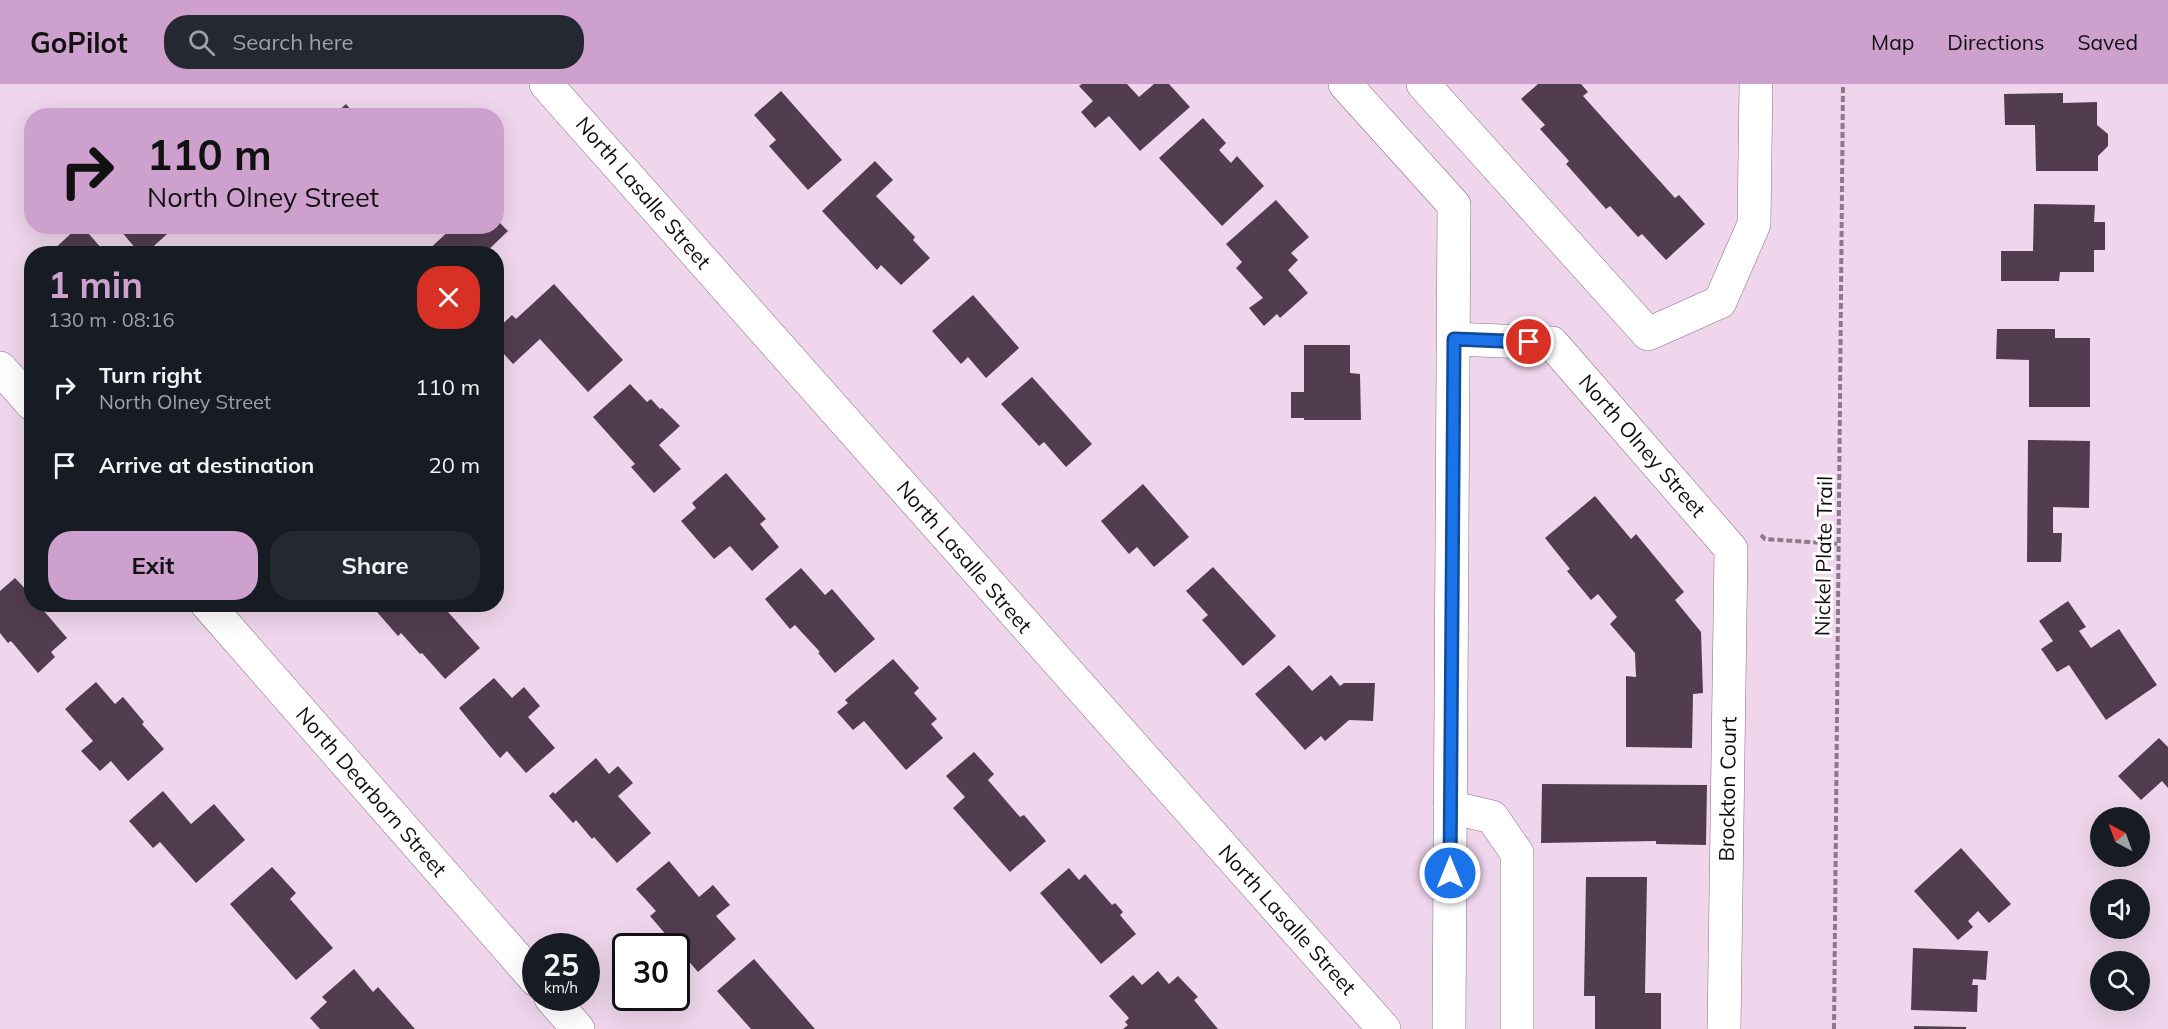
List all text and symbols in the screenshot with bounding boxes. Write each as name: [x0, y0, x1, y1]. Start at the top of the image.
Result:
search box: [164, 15, 584, 69]
text: GoPilot: [30, 25, 128, 60]
icon: search: [185, 26, 218, 59]
text: Search here: [233, 28, 354, 56]
text: Map: [1871, 29, 1914, 55]
text: Directions: [1947, 29, 2044, 55]
text: Saved: [2077, 29, 2138, 55]
street label: North Lasalle Street: [571, 111, 717, 274]
text: 110 m: [147, 128, 272, 181]
icon: right: [48, 132, 126, 210]
text: North Olney Street: [147, 180, 379, 214]
text: 1 min: [48, 262, 143, 307]
button: close: [417, 266, 480, 329]
text: 130 m · 08:16: [48, 307, 174, 332]
pin: [1503, 316, 1554, 367]
icon: arrive: [1512, 325, 1545, 358]
text: Turn right: [99, 361, 202, 389]
street label: North Olney Street: [1574, 369, 1712, 522]
icon: right: [48, 371, 81, 404]
text: 110 m: [415, 373, 480, 401]
text: North Olney Street: [99, 389, 271, 414]
icon: arrive: [48, 449, 81, 482]
text: Arrive at destination: [99, 451, 314, 479]
text: 20 m: [429, 451, 480, 479]
street label: North Lasalle Street: [892, 475, 1038, 638]
street label: Nickel Plate Trail: [1809, 476, 1837, 636]
button: Exit: [48, 531, 258, 600]
button: Share: [270, 531, 480, 600]
street label: North Dearborn Street: [291, 701, 453, 882]
street label: Brockton Court: [1713, 716, 1741, 862]
north arrow: [2090, 807, 2150, 867]
map controls: [2090, 807, 2150, 1011]
street label: North Lasalle Street: [1214, 839, 1362, 1000]
position arrow: [1418, 841, 1482, 905]
button: sound: [2090, 879, 2150, 939]
speed limit sign: 30: [612, 933, 690, 1011]
text: 25: [543, 946, 579, 984]
button: search: [2090, 951, 2150, 1011]
text: km/h: [544, 978, 578, 997]

